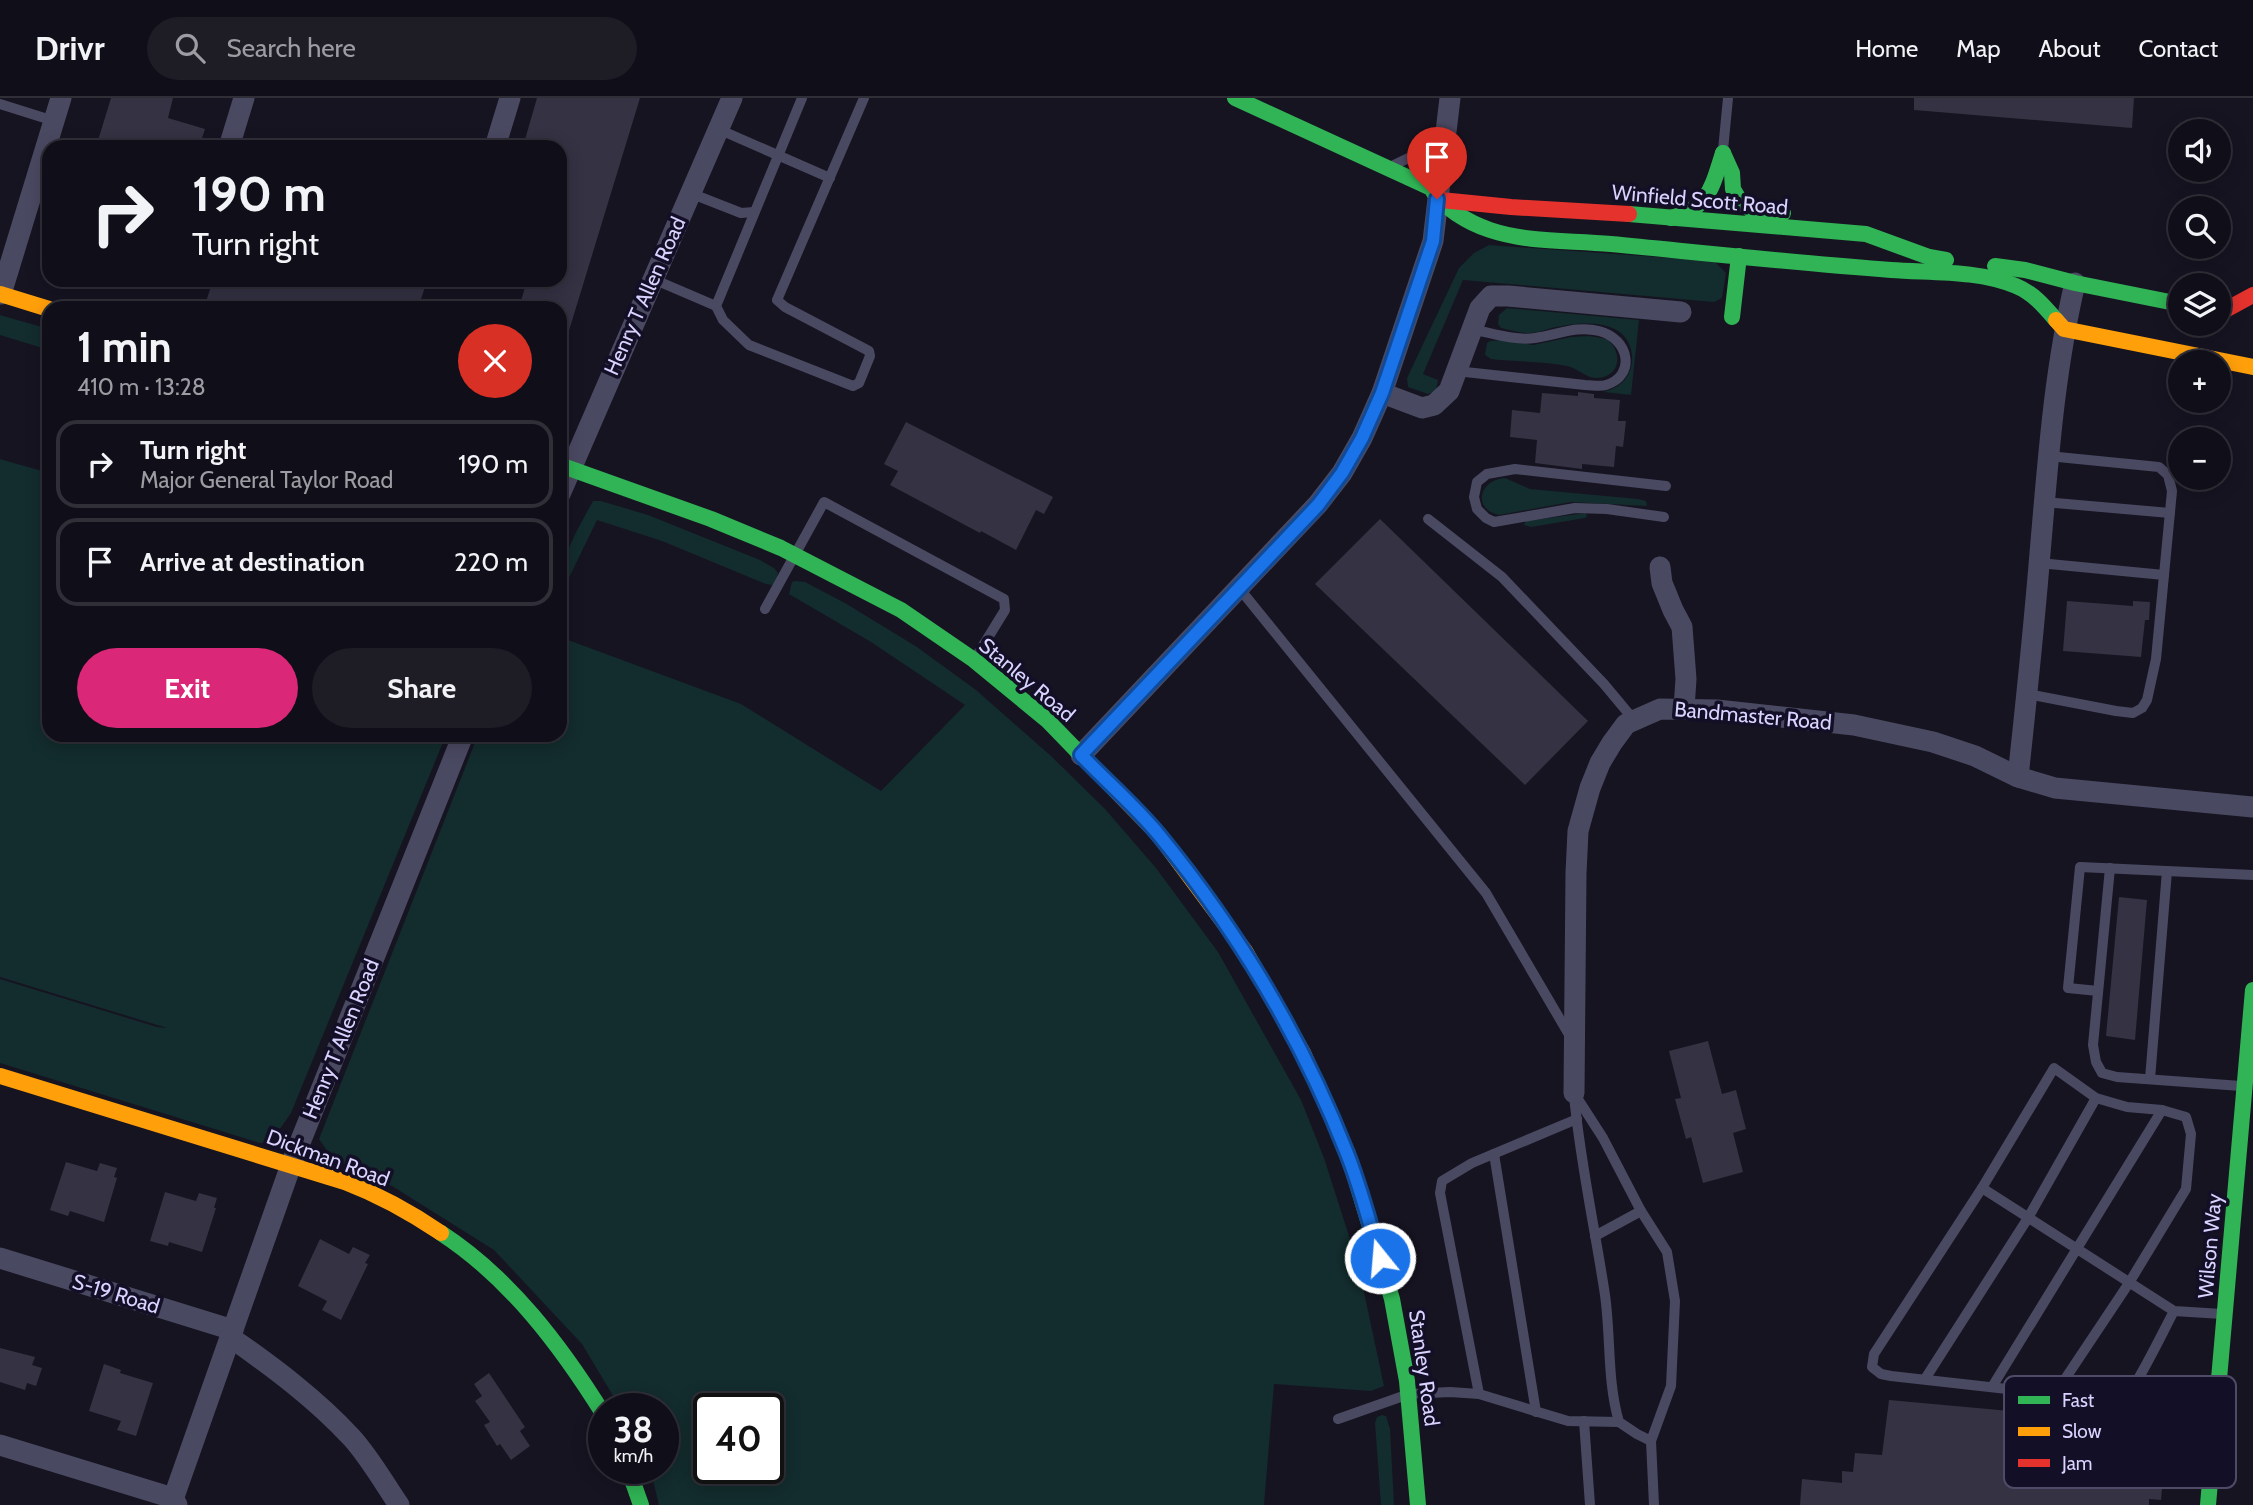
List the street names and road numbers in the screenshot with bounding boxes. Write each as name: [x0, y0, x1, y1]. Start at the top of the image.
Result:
street label: Winfield Scott Road: [1611, 179, 1789, 220]
street label: Henry T Allen Road: [598, 213, 691, 379]
street label: Stanley Road: [974, 632, 1080, 727]
street label: Bandmaster Road: [1673, 696, 1833, 735]
street label: Henry T Allen Road: [297, 955, 384, 1122]
street label: Dickman Road: [263, 1124, 393, 1191]
street label: Wilson Way: [2192, 1192, 2227, 1299]
street label: S-19 Road: [70, 1268, 163, 1319]
street label: Stanley Road: [1404, 1308, 1445, 1428]

